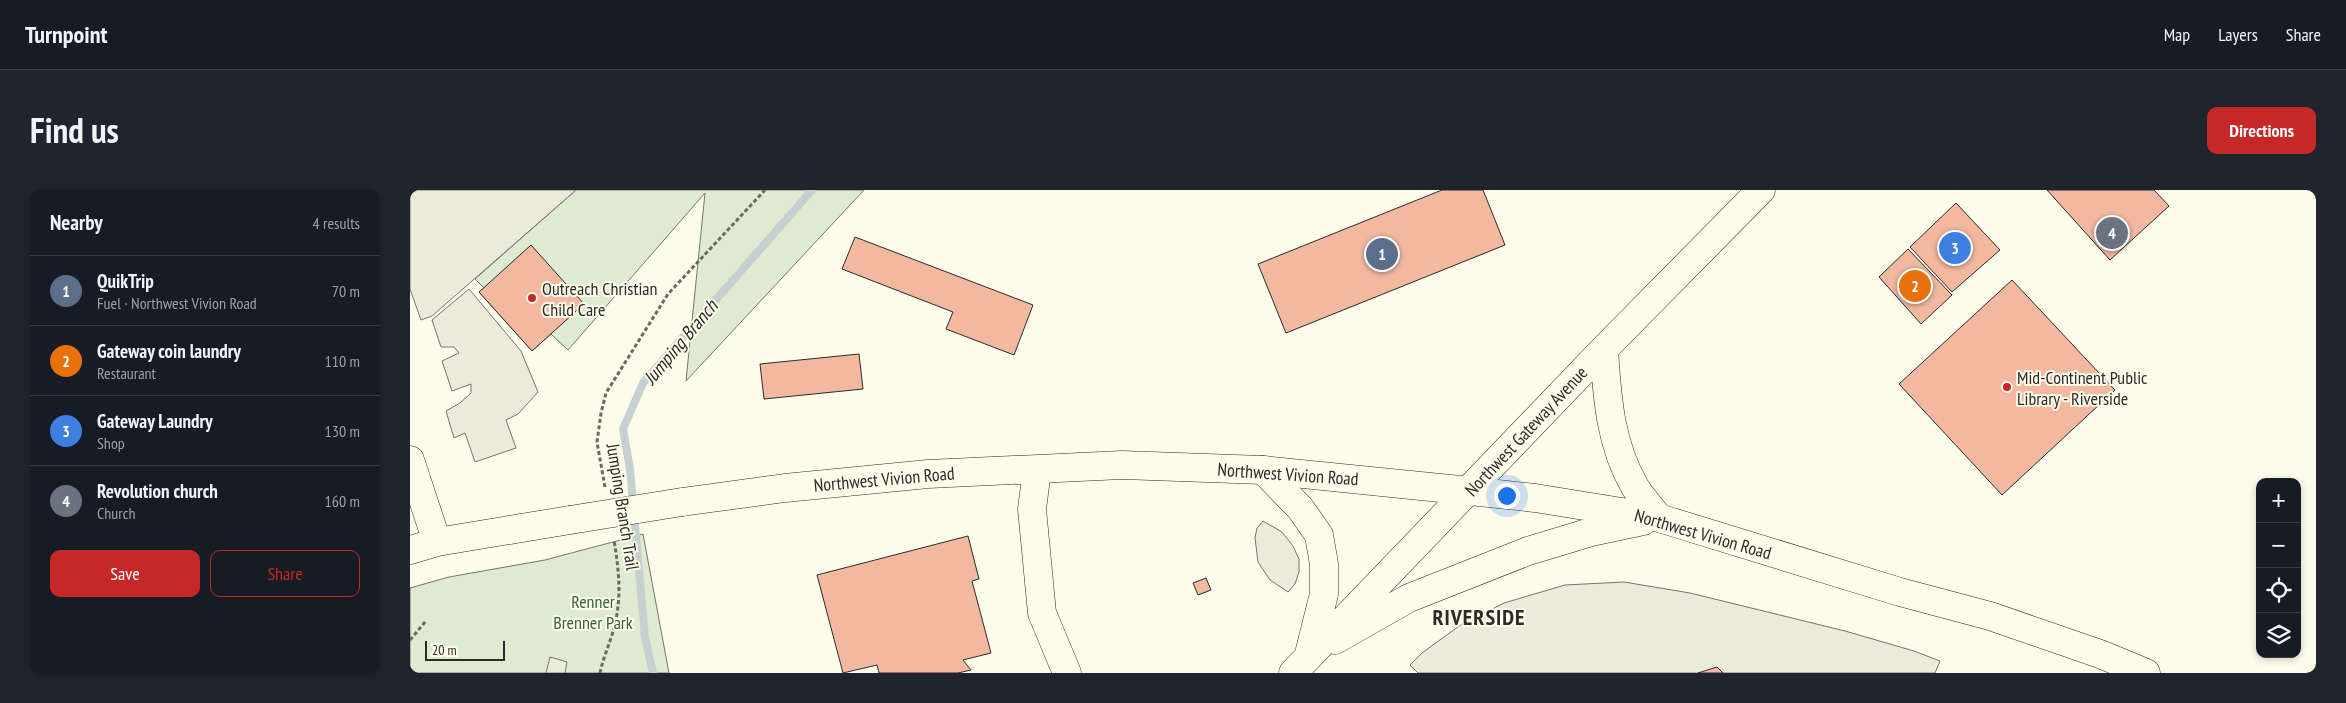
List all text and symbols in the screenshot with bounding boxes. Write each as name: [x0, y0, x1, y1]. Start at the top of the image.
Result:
text: Turnpoint: [25, 19, 107, 50]
text: Map: [2164, 23, 2190, 46]
text: Layers: [2218, 23, 2258, 46]
text: Share: [2286, 23, 2321, 46]
text: Find us: [30, 107, 119, 153]
button: Directions: [2207, 107, 2316, 154]
text: Nearby: [50, 209, 103, 236]
text: 4 results: [313, 213, 360, 233]
pin: 4: [2096, 214, 2128, 252]
pin: 3: [1939, 229, 1971, 267]
pin: 1: [1366, 235, 1398, 273]
pin: 2: [1899, 267, 1931, 305]
text: QuikTrip: [97, 269, 154, 293]
place label: Outreach Christian Child Care: [542, 277, 657, 321]
text: 1: [62, 281, 70, 301]
text: 70 m: [332, 281, 360, 301]
marker: Outreach Christian Child Care: [526, 292, 538, 304]
text: Fuel · Northwest Vivion Road: [97, 293, 257, 313]
water label: Jumping Branch: [637, 293, 723, 390]
text: Gateway coin laundry: [97, 339, 241, 363]
text: 2: [62, 351, 70, 371]
text: 110 m: [325, 351, 360, 371]
street label: Northwest Gateway Avenue: [1460, 361, 1592, 501]
text: Restaurant: [97, 363, 156, 383]
place label: Mid-Continent Public Library - Riverside: [2017, 366, 2148, 410]
marker: Mid-Continent Public Library - Riverside: [2001, 381, 2013, 393]
text: Gateway Laundry: [97, 409, 213, 433]
text: 3: [62, 421, 70, 441]
text: 130 m: [325, 421, 360, 441]
text: Shop: [97, 433, 125, 453]
street label: Jumping Branch Trail: [601, 441, 644, 573]
street label: Northwest Vivion Road: [1217, 458, 1359, 490]
street label: Northwest Vivion Road: [813, 461, 955, 497]
map controls: [2256, 478, 2301, 658]
button: +: [2256, 478, 2301, 523]
text: Revolution church: [97, 479, 218, 503]
your location: [1494, 483, 1520, 509]
text: 4: [62, 491, 70, 511]
text: 160 m: [325, 491, 360, 511]
text: Church: [97, 503, 135, 523]
street label: Northwest Vivion Road: [1632, 503, 1774, 565]
button: −: [2256, 523, 2301, 568]
button: Save: [50, 550, 200, 597]
button: Share: [210, 550, 360, 597]
button: locate: [2256, 568, 2301, 613]
park label: Renner Brenner Park: [553, 590, 633, 634]
district label: RIVERSIDE: [1432, 603, 1526, 631]
button: layers: [2256, 613, 2301, 658]
scale bar: [425, 638, 505, 661]
text: 20 m: [432, 641, 457, 659]

